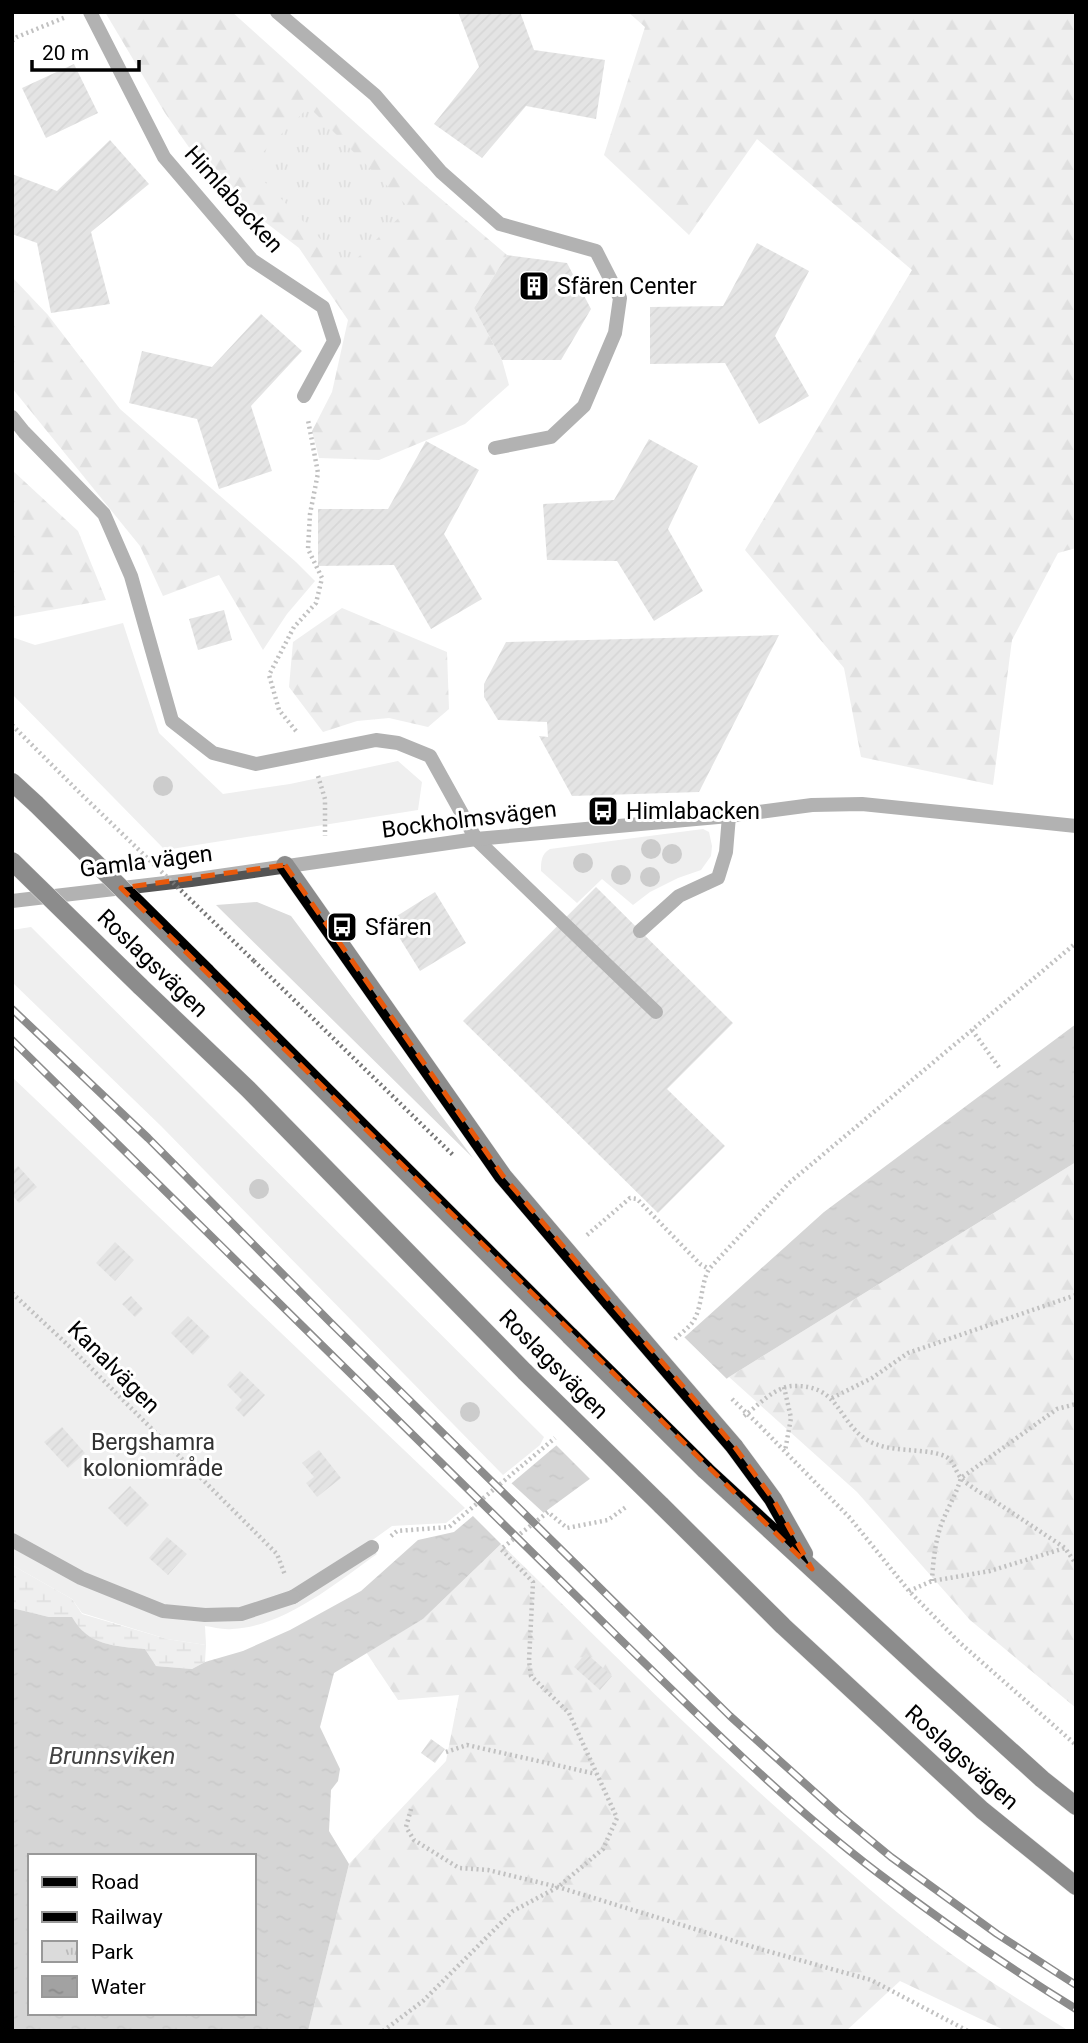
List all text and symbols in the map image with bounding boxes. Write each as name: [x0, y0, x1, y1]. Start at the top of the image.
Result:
scale bar: [32, 28, 138, 72]
text: 20 m: [42, 41, 89, 65]
street label: Himlabacken: [179, 140, 289, 258]
building icon: Sfären Center: [517, 269, 551, 303]
place label: Sfären Center: [557, 273, 697, 300]
bus stop icon: Himlabacken: [586, 794, 620, 828]
street label: Bockholmsvägen: [380, 795, 558, 844]
place label: Himlabacken: [626, 798, 760, 825]
street label: Gamla vägen: [78, 840, 214, 883]
street label: Roslagsvägen: [92, 904, 214, 1023]
bus stop icon: Sfären: [325, 910, 359, 944]
place label: Sfären: [365, 914, 432, 941]
street label: Roslagsvägen: [493, 1304, 614, 1425]
street label: Kanalvägen: [62, 1316, 165, 1419]
park label: Bergshamra koloniområde: [83, 1429, 223, 1482]
street label: Roslagsvägen: [899, 1699, 1024, 1815]
water label: Brunnsviken: [49, 1742, 175, 1770]
legend: [28, 1854, 256, 2015]
text: Road: [91, 1870, 139, 1894]
text: Railway: [91, 1905, 163, 1929]
text: Park: [91, 1940, 134, 1964]
text: Water: [91, 1975, 146, 1999]

